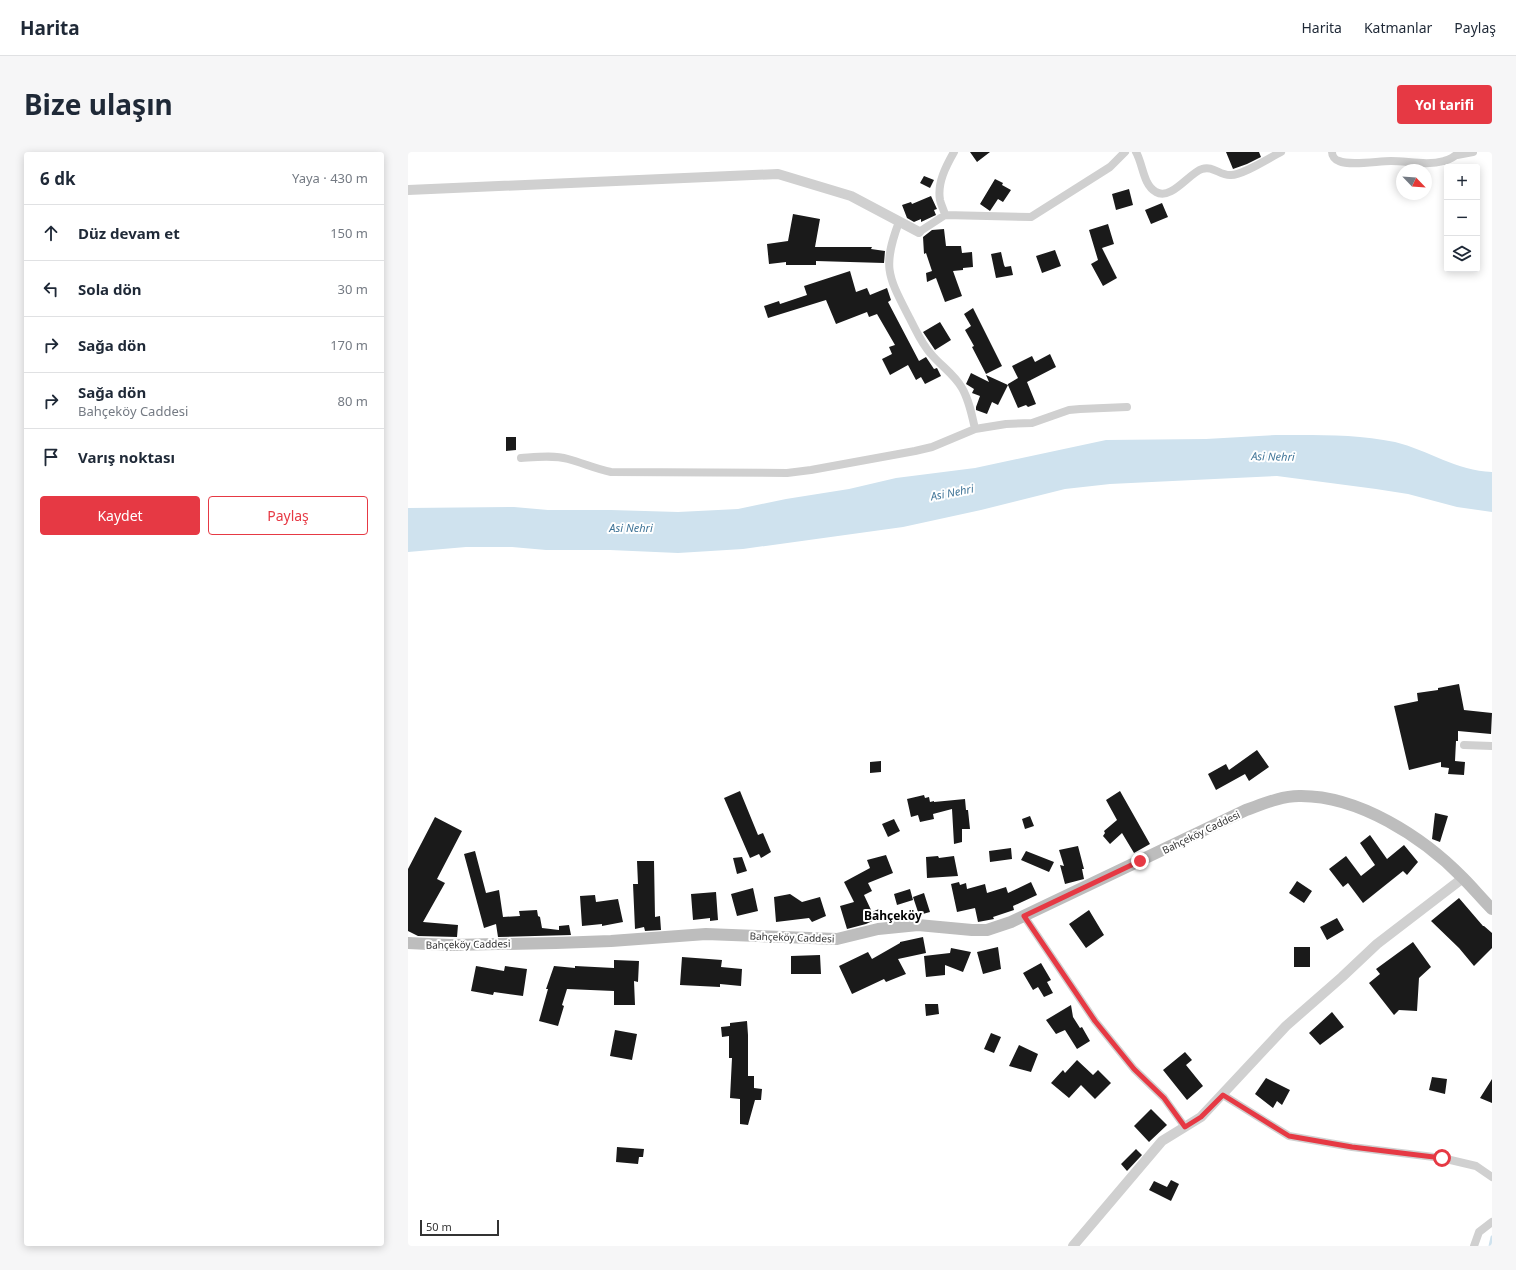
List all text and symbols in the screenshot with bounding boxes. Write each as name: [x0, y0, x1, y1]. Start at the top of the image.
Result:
text: Harita: [20, 15, 80, 41]
text: Harita: [1301, 18, 1342, 37]
text: Katmanlar: [1364, 18, 1432, 37]
text: Paylaş: [1454, 18, 1496, 37]
text: Bize ulaşın: [24, 85, 173, 123]
button: Yol tarifi: [1397, 85, 1492, 124]
north arrow: [1396, 164, 1432, 200]
map controls: [1444, 164, 1480, 272]
button: +: [1444, 164, 1480, 200]
text: 6 dk: [40, 167, 75, 190]
text: Yaya · 430 m: [292, 169, 368, 187]
button: −: [1444, 200, 1480, 236]
icon: ahead: [40, 222, 62, 244]
text: Düz devam et: [78, 223, 180, 243]
text: 150 m: [330, 224, 368, 242]
button: layers: [1444, 236, 1480, 272]
icon: left: [40, 278, 62, 300]
text: Sola dön: [78, 279, 142, 299]
text: 30 m: [338, 280, 368, 298]
icon: right: [40, 334, 62, 356]
text: Sağa dön: [78, 335, 146, 355]
text: 170 m: [330, 336, 368, 354]
text: Sağa dön: [78, 382, 146, 402]
icon: right: [40, 390, 62, 412]
text: 80 m: [338, 392, 368, 410]
text: Bahçeköy Caddesi: [78, 402, 188, 420]
icon: arrive: [40, 446, 62, 468]
text: Varış noktası: [78, 447, 175, 467]
water label: Asi Nehri: [1250, 448, 1295, 464]
water label: Asi Nehri: [928, 480, 975, 504]
button: Kaydet: [40, 496, 200, 535]
button: Paylaş: [208, 496, 368, 535]
water label: Asi Nehri: [608, 520, 653, 535]
street label: Bahçeköy Caddesi: [1160, 807, 1242, 857]
route end: [1131, 852, 1149, 870]
district label: Bahçeköy: [864, 907, 922, 924]
street label: Bahçeköy Caddesi: [749, 929, 835, 945]
street label: Bahçeköy Caddesi: [425, 936, 511, 952]
route start: [1433, 1149, 1451, 1167]
scale bar: [420, 1218, 499, 1237]
text: 50 m: [426, 1219, 452, 1234]

